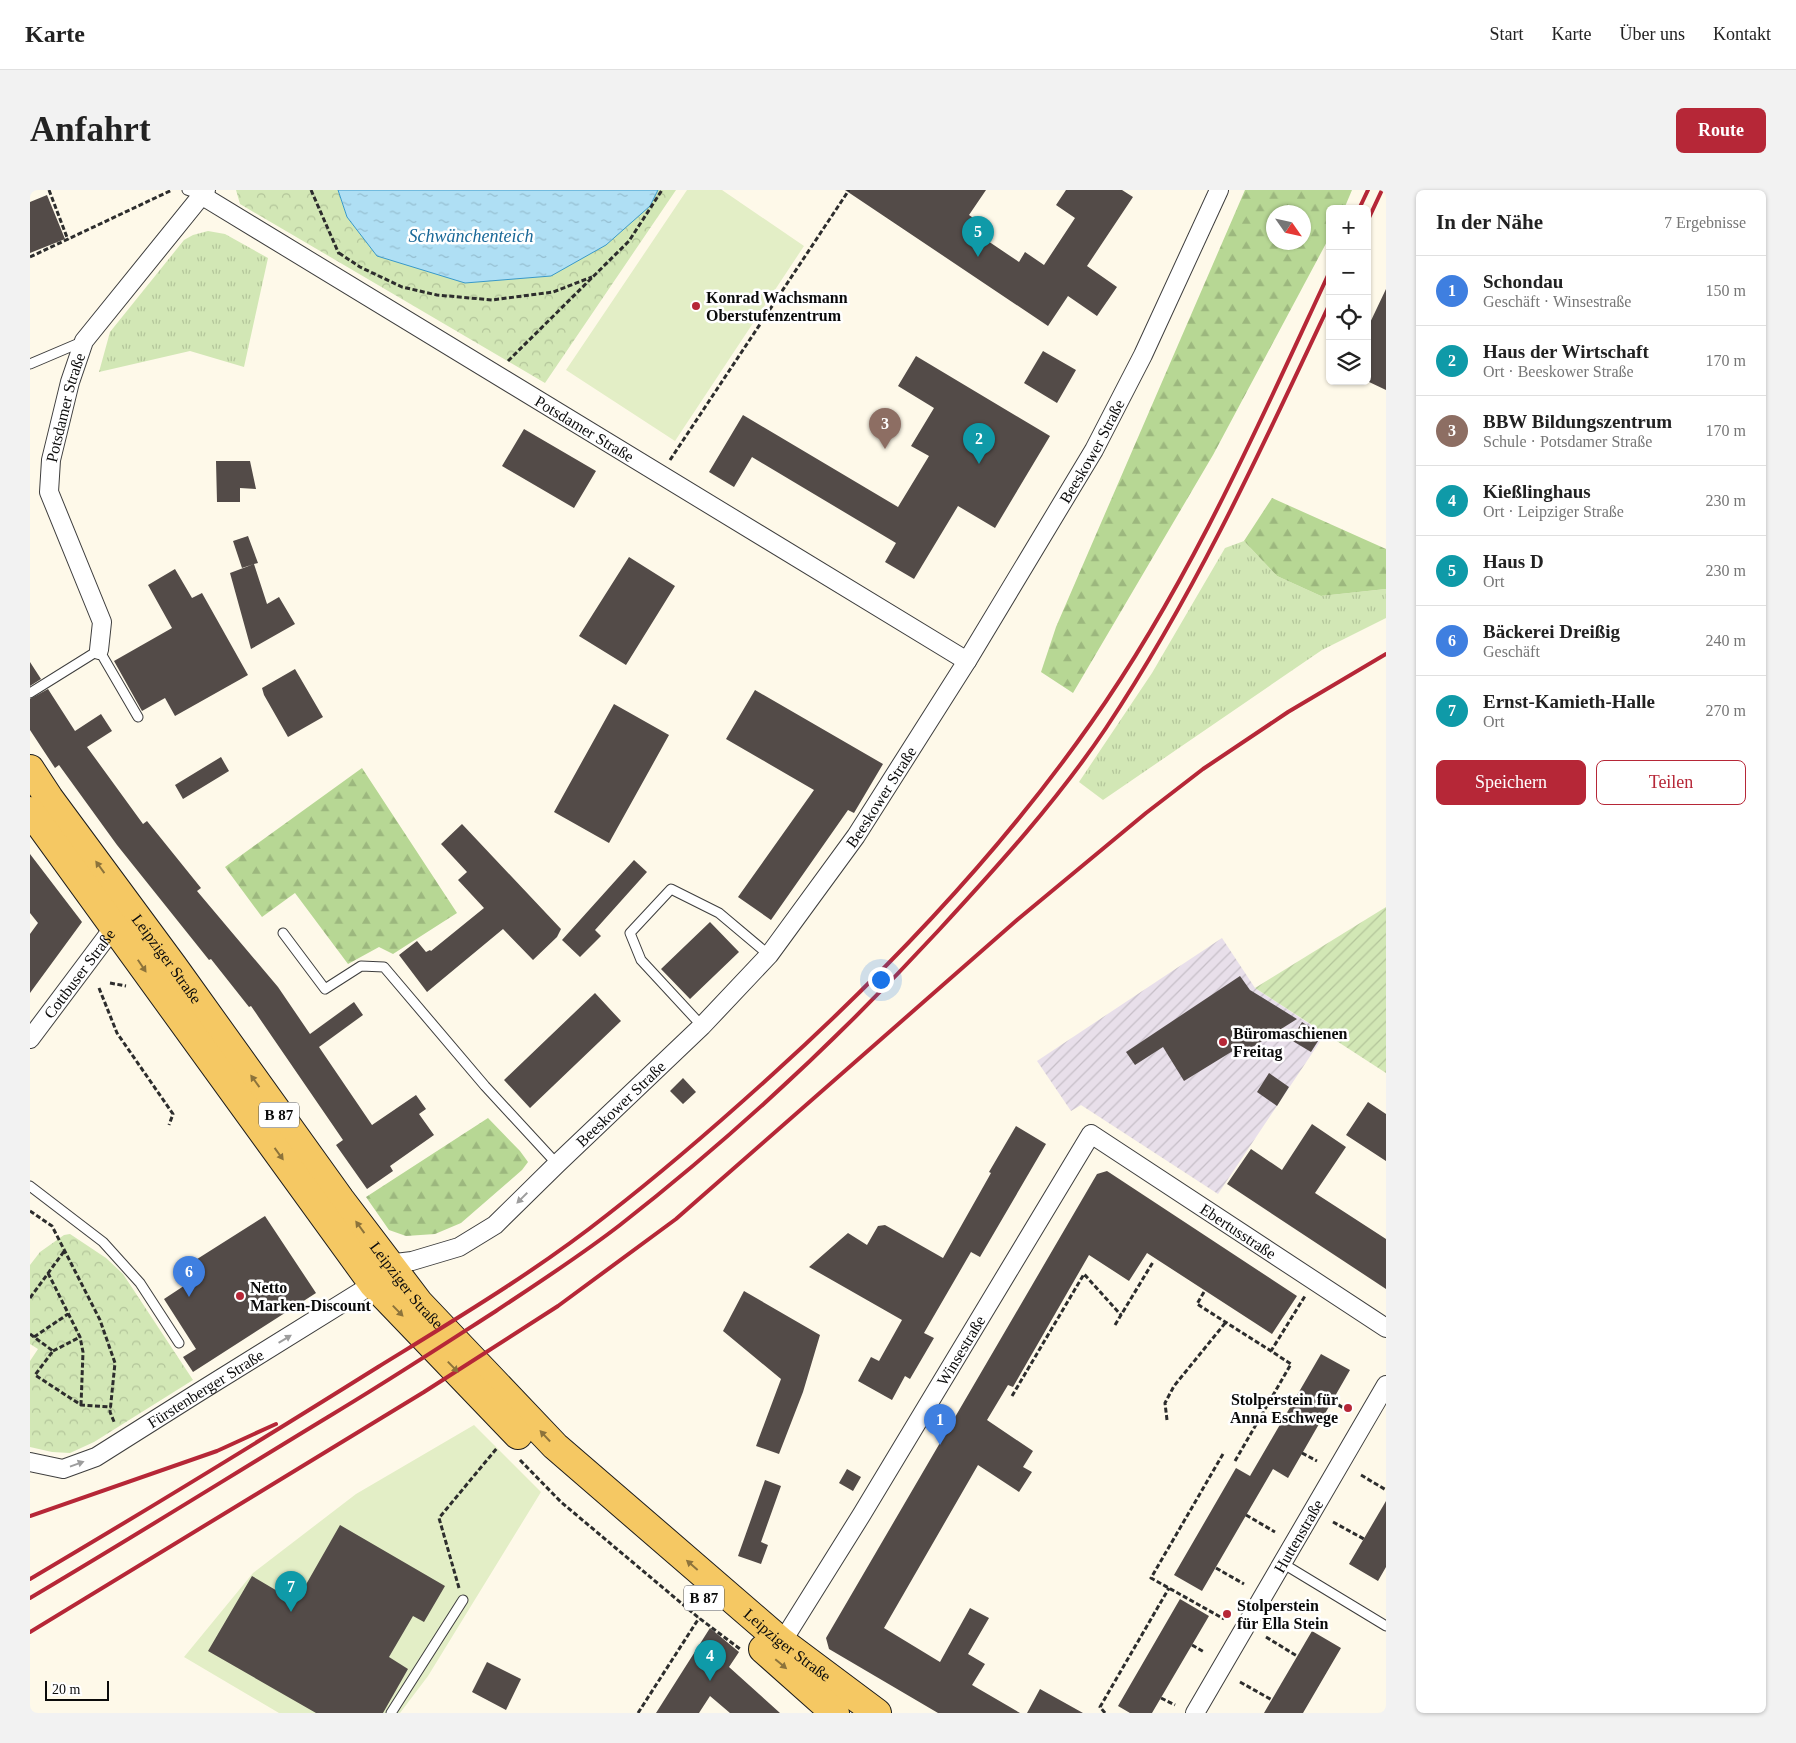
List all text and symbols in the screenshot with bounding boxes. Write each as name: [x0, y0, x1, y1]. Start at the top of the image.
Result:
text: Karte: [25, 21, 85, 47]
text: Start: [1490, 24, 1524, 44]
text: Karte: [1552, 24, 1592, 44]
text: Über uns: [1620, 24, 1685, 44]
text: Kontakt: [1713, 24, 1771, 44]
button: Route: [1676, 108, 1766, 153]
text: Anfahrt: [30, 110, 151, 149]
north arrow: [1266, 205, 1311, 250]
map controls: [1326, 205, 1371, 385]
button: +: [1326, 205, 1371, 250]
text: In der Nähe: [1436, 210, 1543, 234]
text: 7 Ergebnisse: [1664, 214, 1746, 231]
pin: 5: [962, 216, 994, 257]
water label: Schwänchenteich: [409, 226, 533, 246]
button: −: [1326, 250, 1371, 295]
text: Schondau: [1483, 271, 1563, 292]
text: 1: [1448, 282, 1456, 299]
text: 150 m: [1706, 282, 1746, 299]
place label: Konrad Wachsmann Oberstufenzentrum: [706, 289, 848, 324]
text: Geschäft · Winsestraße: [1483, 293, 1631, 310]
button: locate: [1326, 295, 1371, 340]
marker: Konrad Wachsmann Oberstufenzentrum: [690, 300, 702, 312]
button: layers: [1326, 340, 1371, 385]
text: Haus der Wirtschaft: [1483, 341, 1649, 362]
street label: Potsdamer Straße: [42, 351, 88, 464]
text: 2: [1448, 352, 1456, 369]
text: 170 m: [1706, 352, 1746, 369]
text: Ort · Beeskower Straße: [1483, 363, 1634, 380]
street label: Potsdamer Straße: [532, 392, 637, 465]
street label: Beeskower Straße: [1056, 396, 1127, 506]
pin: 3: [869, 408, 901, 449]
text: BBW Bildungszentrum: [1483, 411, 1672, 432]
text: 3: [1448, 422, 1456, 439]
text: 170 m: [1706, 422, 1746, 439]
pin: 2: [963, 423, 995, 464]
text: Schule · Potsdamer Straße: [1483, 433, 1652, 450]
text: Kießlinghaus: [1483, 481, 1591, 502]
text: 4: [1448, 492, 1456, 509]
text: 230 m: [1706, 492, 1746, 509]
text: Ort · Leipziger Straße: [1483, 503, 1624, 520]
text: Haus D: [1483, 551, 1544, 572]
text: 5: [1448, 562, 1456, 579]
text: 230 m: [1706, 562, 1746, 579]
text: Ort: [1483, 573, 1504, 590]
text: Bäckerei Dreißig: [1483, 621, 1620, 642]
text: 6: [1448, 632, 1456, 649]
text: 240 m: [1706, 632, 1746, 649]
text: Geschäft: [1483, 643, 1540, 660]
text: Ernst-Kamieth-Halle: [1483, 691, 1655, 712]
text: 7: [1448, 702, 1456, 719]
text: 270 m: [1706, 702, 1746, 719]
text: Ort: [1483, 713, 1504, 730]
street label: Beeskower Straße: [842, 743, 919, 850]
button: Speichern: [1436, 760, 1586, 805]
button: Teilen: [1596, 760, 1746, 805]
one-way arrow: [95, 860, 105, 874]
street label: Leipziger Straße: [129, 911, 205, 1006]
street label: Cottbuser Straße: [40, 925, 118, 1021]
one-way arrow: [137, 959, 147, 973]
your location: [868, 967, 894, 993]
place label: Büromaschienen Freitag: [1233, 1025, 1347, 1061]
marker: Büromaschienen Freitag: [1217, 1036, 1229, 1048]
street label: Beeskower Straße: [573, 1057, 668, 1150]
one-way arrow: [250, 1074, 260, 1087]
road number: B 87: [259, 1102, 299, 1128]
one-way arrow: [273, 1147, 284, 1160]
one-way arrow: [516, 1192, 528, 1204]
street label: Ebertusstraße: [1197, 1200, 1279, 1262]
one-way arrow: [355, 1220, 365, 1234]
street label: Leipziger Straße: [367, 1238, 447, 1332]
pin: 6: [173, 1256, 205, 1297]
place label: Netto Marken-Discount: [250, 1279, 372, 1314]
marker: Netto Marken-Discount: [234, 1290, 246, 1302]
one-way arrow: [392, 1305, 404, 1317]
street label: Winsestraße: [933, 1312, 988, 1388]
one-way arrow: [279, 1334, 292, 1343]
street label: Fürstenberger Straße: [144, 1346, 266, 1431]
one-way arrow: [447, 1361, 459, 1373]
place label: Stolperstein für Anna Eschwege: [1230, 1391, 1338, 1427]
marker: Stolperstein für Anna Eschwege: [1342, 1402, 1354, 1414]
pin: 1: [924, 1404, 956, 1445]
one-way arrow: [539, 1430, 551, 1442]
one-way arrow: [70, 1460, 85, 1468]
street label: Huttenstraße: [1270, 1496, 1326, 1575]
one-way arrow: [686, 1559, 699, 1570]
pin: 7: [275, 1571, 307, 1612]
road number: B 87: [684, 1586, 724, 1610]
place label: Stolperstein für Ella Stein: [1237, 1597, 1328, 1632]
street label: Leipziger Straße: [741, 1605, 834, 1684]
marker: Stolperstein für Ella Stein: [1221, 1608, 1233, 1620]
pin: 4: [694, 1640, 726, 1681]
one-way arrow: [774, 1658, 787, 1669]
scale bar: [45, 1678, 109, 1701]
text: 20 m: [52, 1682, 80, 1697]

